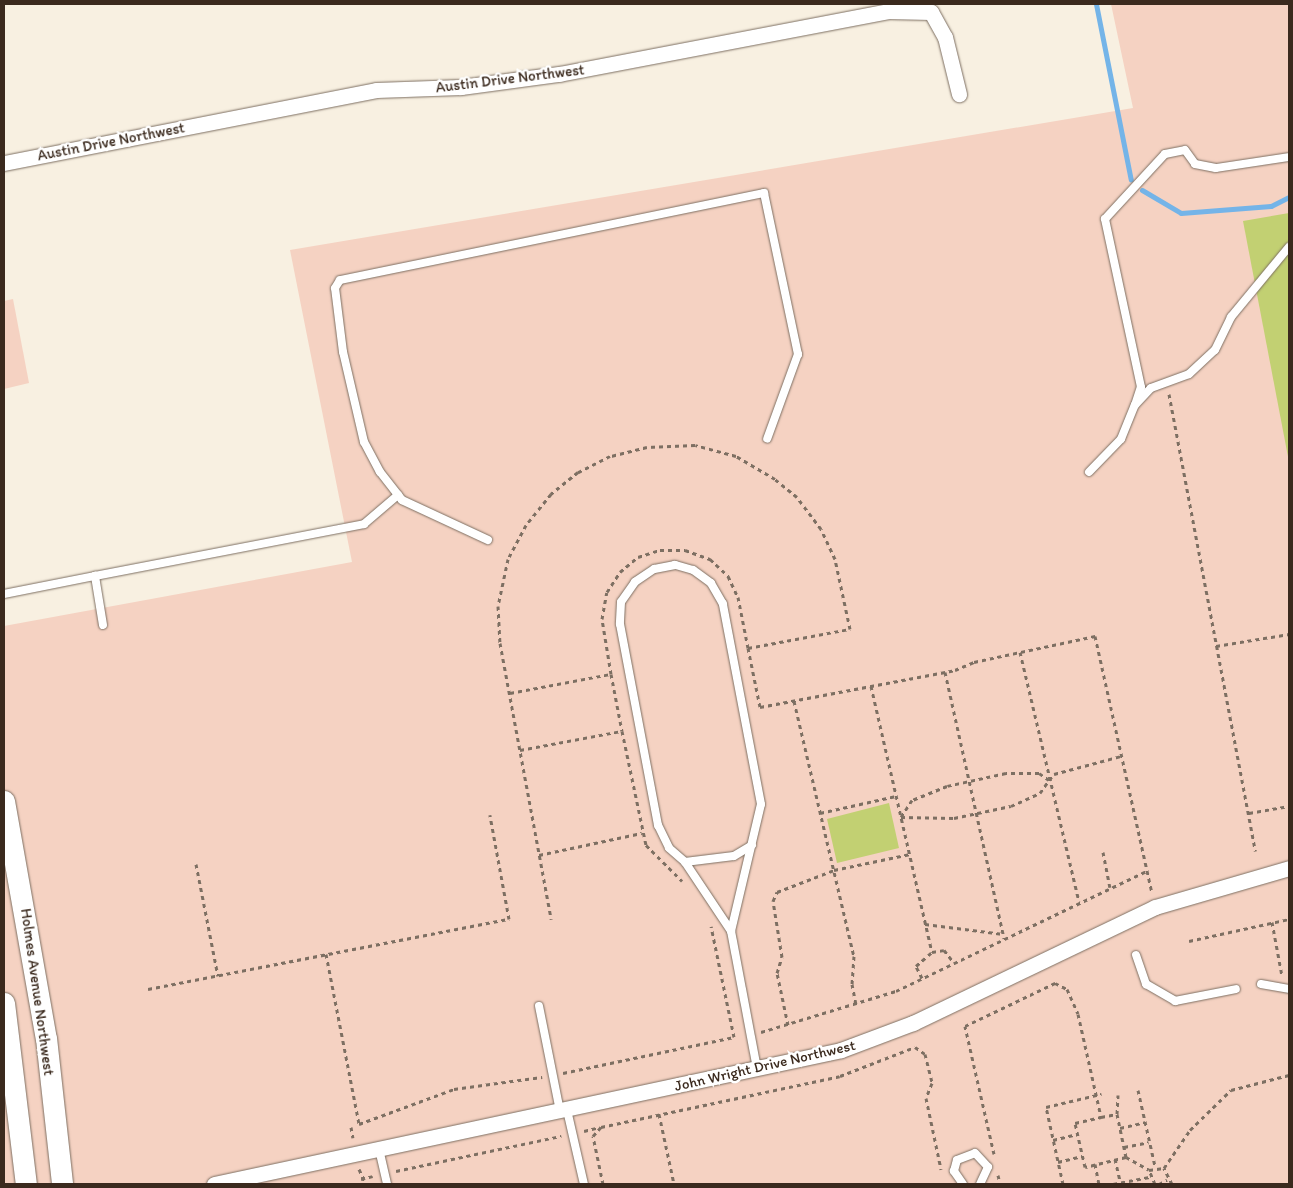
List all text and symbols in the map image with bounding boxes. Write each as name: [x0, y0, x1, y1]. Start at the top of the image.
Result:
street label: Austin Drive Northwest: [434, 61, 586, 97]
street label: Austin Drive Northwest: [36, 119, 186, 165]
street label: Holmes Avenue Northwest: [16, 907, 58, 1077]
street label: John Wright Drive Northwest: [673, 1036, 857, 1096]

